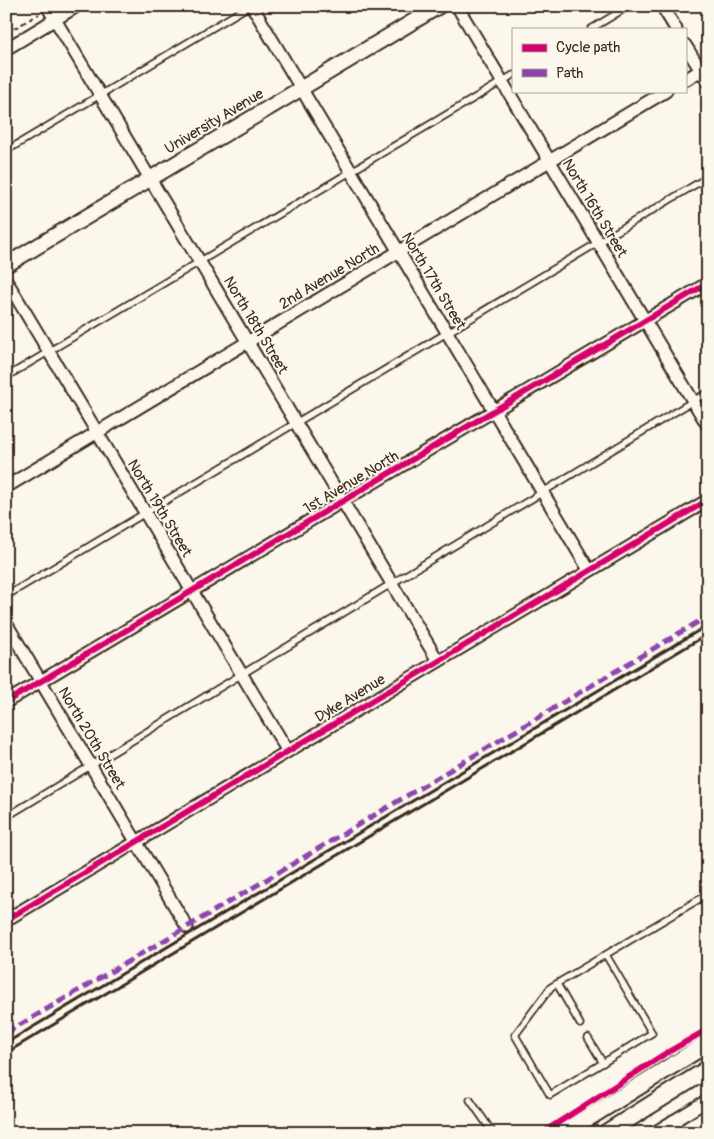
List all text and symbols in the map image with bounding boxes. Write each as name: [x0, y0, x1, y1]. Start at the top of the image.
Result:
legend: [512, 28, 686, 92]
text: Cycle path: [556, 38, 620, 57]
text: Path: [556, 64, 583, 83]
street label: University Avenue: [161, 84, 268, 158]
street label: North 16th Street: [558, 156, 632, 262]
street label: North 17th Street: [397, 229, 471, 334]
street label: 2nd Avenue North: [276, 239, 383, 314]
street label: North 18th Street: [219, 273, 293, 378]
street label: 1st Avenue North: [300, 447, 402, 518]
street label: North 19th Street: [123, 456, 197, 561]
street label: Dyke Avenue: [312, 670, 389, 727]
street label: North 20th Street: [54, 684, 130, 793]

